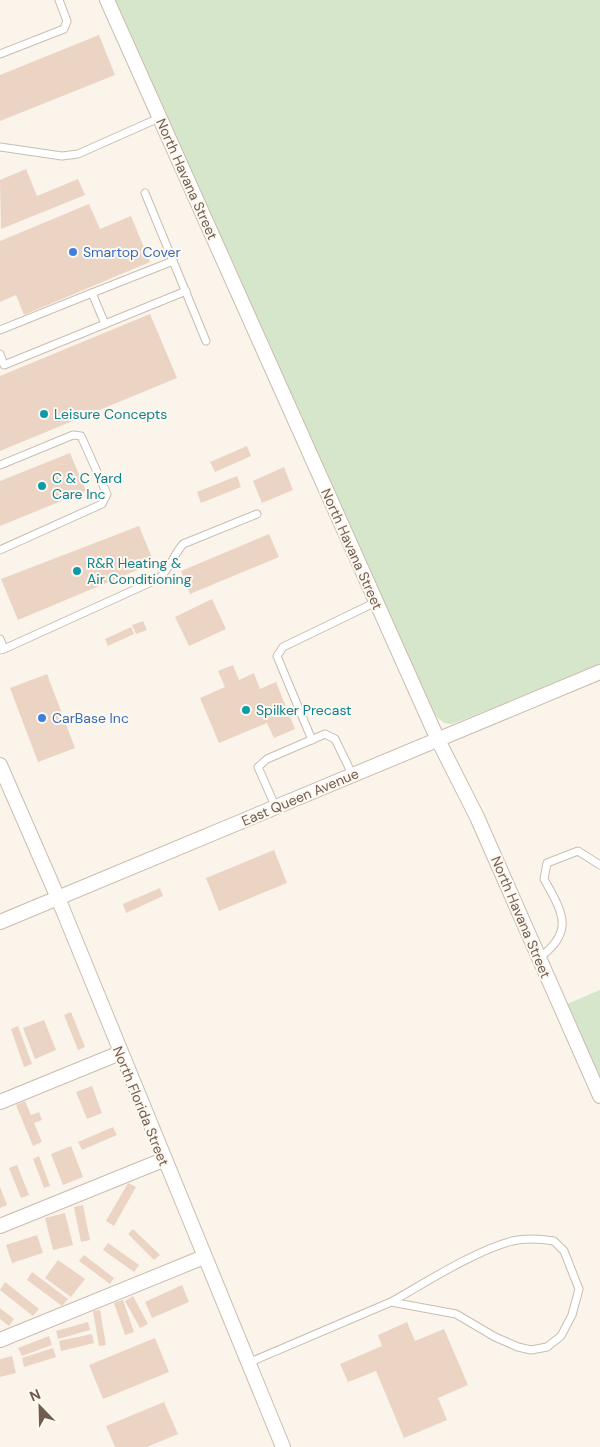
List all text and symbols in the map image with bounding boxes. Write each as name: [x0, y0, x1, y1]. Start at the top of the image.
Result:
street label: North Havana Street: [152, 116, 222, 242]
place label: Smartop Cover: [83, 243, 181, 261]
marker: Smartop Cover: [67, 246, 79, 258]
place label: Leisure Concepts: [54, 405, 167, 423]
marker: Leisure Concepts: [38, 408, 50, 420]
place label: C & C Yard Care Inc: [52, 469, 122, 503]
marker: C & C Yard Care Inc: [36, 480, 48, 492]
street label: North Havana Street: [317, 486, 387, 612]
place label: R&R Heating & Air Conditioning: [87, 554, 192, 588]
marker: R&R Heating & Air Conditioning: [71, 565, 83, 577]
place label: Spilker Precast: [256, 701, 352, 719]
marker: Spilker Precast: [240, 704, 252, 716]
place label: CarBase Inc: [52, 709, 129, 727]
marker: CarBase Inc: [36, 712, 48, 724]
street label: East Queen Avenue: [239, 764, 361, 830]
street label: North Havana Street: [487, 853, 555, 981]
street label: North Florida Street: [109, 1043, 173, 1169]
north arrow: [15, 1382, 65, 1432]
text: N: [27, 1385, 43, 1405]

